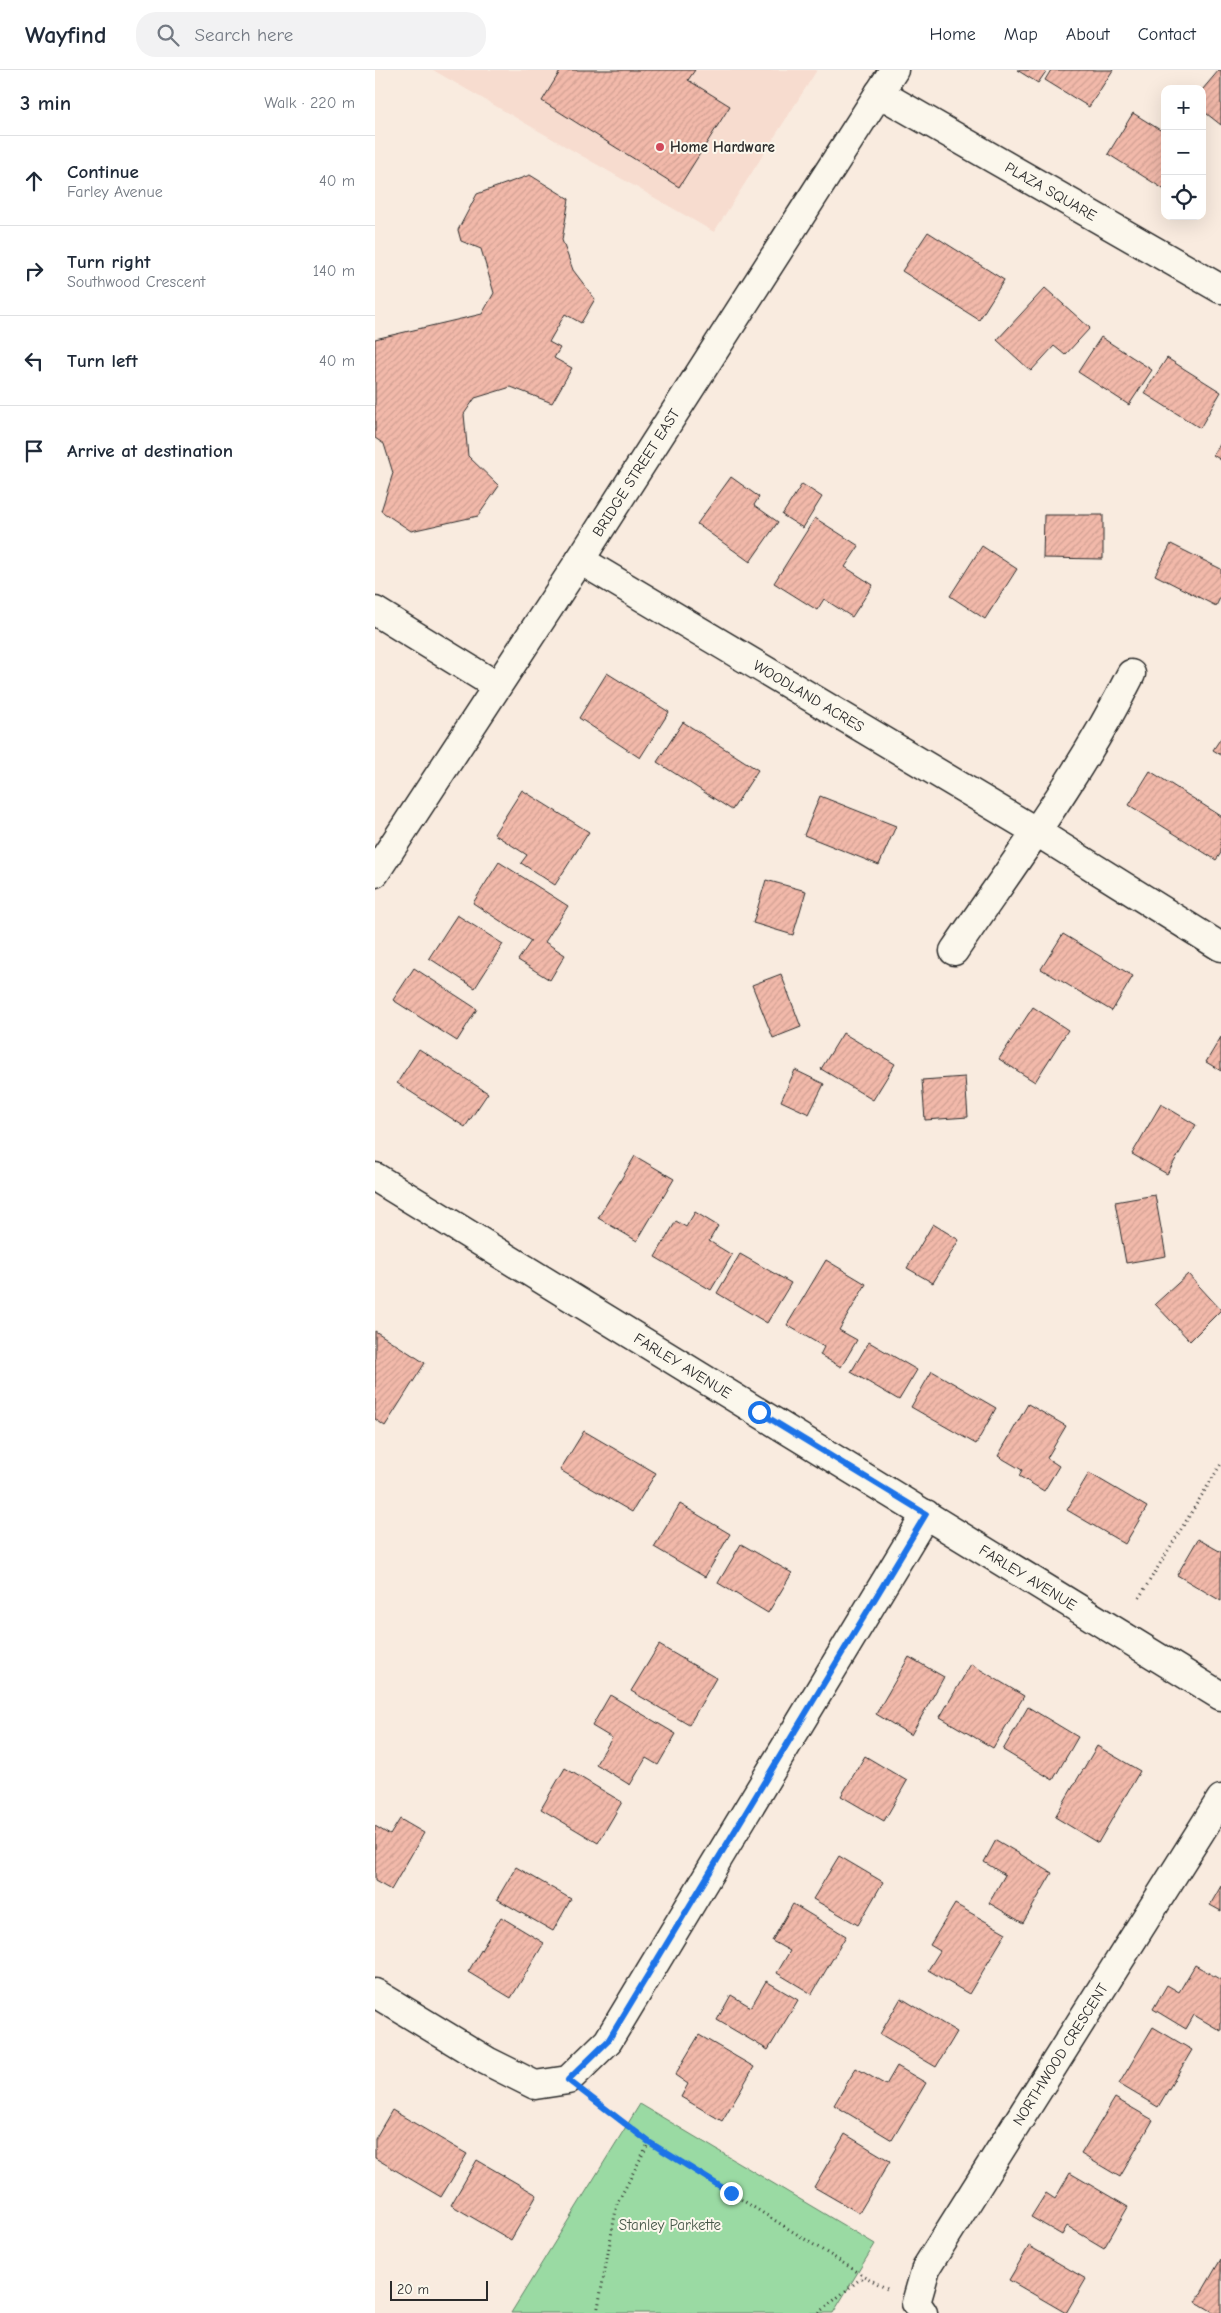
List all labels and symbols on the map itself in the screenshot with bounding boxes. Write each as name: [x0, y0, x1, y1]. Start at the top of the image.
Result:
place label: Home Hardware: [670, 138, 775, 156]
marker: Home Hardware: [654, 141, 666, 153]
street label: PLAZA SQUARE: [1002, 158, 1100, 225]
street label: BRIDGE STREET EAST: [588, 405, 684, 540]
street label: WOODLAND ACRES: [750, 656, 867, 736]
street label: FARLEY AVENUE: [631, 1329, 735, 1403]
route start: [748, 1401, 771, 1424]
street label: FARLEY AVENUE: [976, 1541, 1080, 1614]
street label: NORTHWOOD CRESCENT: [1009, 1980, 1112, 2129]
route end: [720, 2182, 743, 2205]
park label: Stanley Parkette: [619, 2216, 722, 2234]
scale bar: [390, 2278, 487, 2301]

